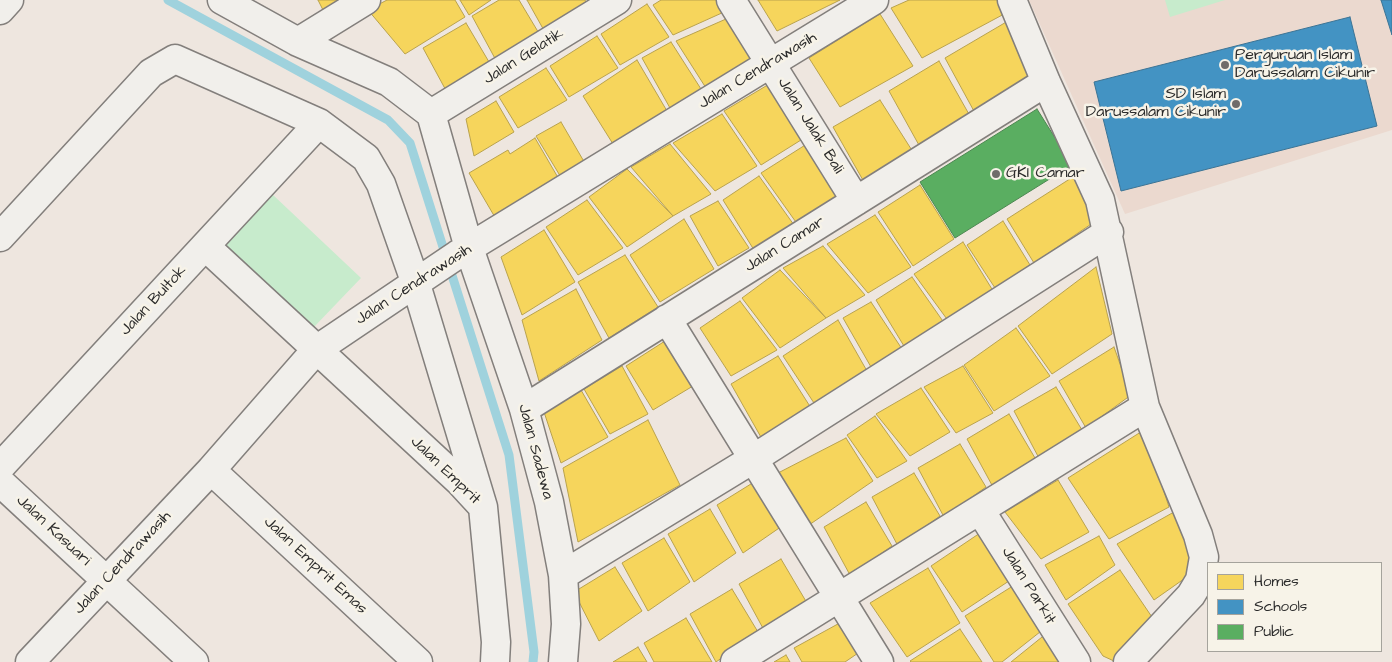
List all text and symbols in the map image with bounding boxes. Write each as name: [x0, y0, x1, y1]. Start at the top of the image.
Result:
street label: Jalan Gelatik: [480, 25, 568, 89]
street label: Jalan Cendrawasih: [696, 28, 820, 114]
place label: Perguruan Islam Darussalam Cikunir: [1235, 46, 1375, 84]
marker: Perguruan Islam Darussalam Cikunir: [1219, 59, 1231, 71]
street label: Jalan Jalak Bali: [773, 74, 847, 178]
place label: SD Islam Darussalam Cikunir: [1086, 85, 1226, 123]
marker: SD Islam Darussalam Cikunir: [1230, 98, 1242, 110]
place label: GKI Camar: [1006, 164, 1084, 184]
marker: GKI Camar: [990, 168, 1002, 180]
street label: Jalan Camar: [742, 213, 828, 277]
street label: Jalan Cendrawasih: [352, 240, 476, 330]
street label: Jalan Bultok: [117, 262, 191, 340]
street label: Jalan Sadewa: [513, 402, 557, 502]
street label: Jalan Emprit: [406, 433, 484, 509]
street label: Jalan Kasuari: [12, 492, 94, 570]
street label: Jalan Cendrawasih: [70, 507, 176, 619]
street label: Jalan Emprit Emas: [259, 513, 371, 619]
street label: Jalan Parkit: [997, 544, 1059, 628]
legend: [1207, 562, 1382, 652]
text: Homes: [1254, 571, 1299, 592]
text: Schools: [1254, 596, 1307, 617]
text: Public: [1254, 621, 1294, 642]

